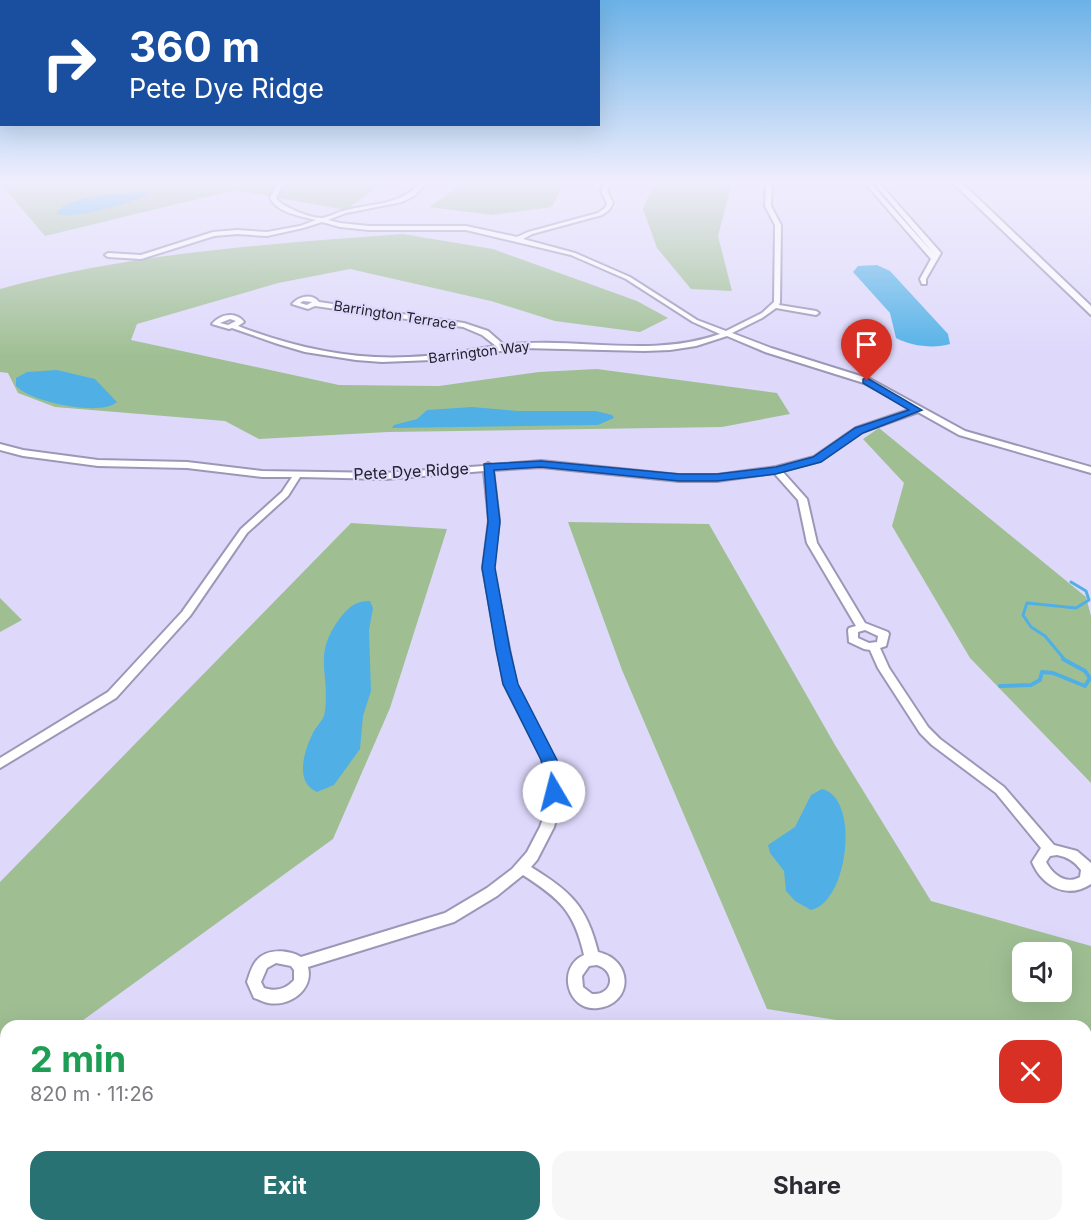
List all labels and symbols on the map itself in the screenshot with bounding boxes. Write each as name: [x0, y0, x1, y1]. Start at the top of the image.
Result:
street label: Barrington Terrace: [332, 296, 458, 333]
pin: [841, 319, 892, 381]
street label: Barrington Way: [427, 337, 531, 366]
street label: Pete Dye Ridge: [353, 458, 469, 484]
position arrow: [522, 760, 586, 824]

